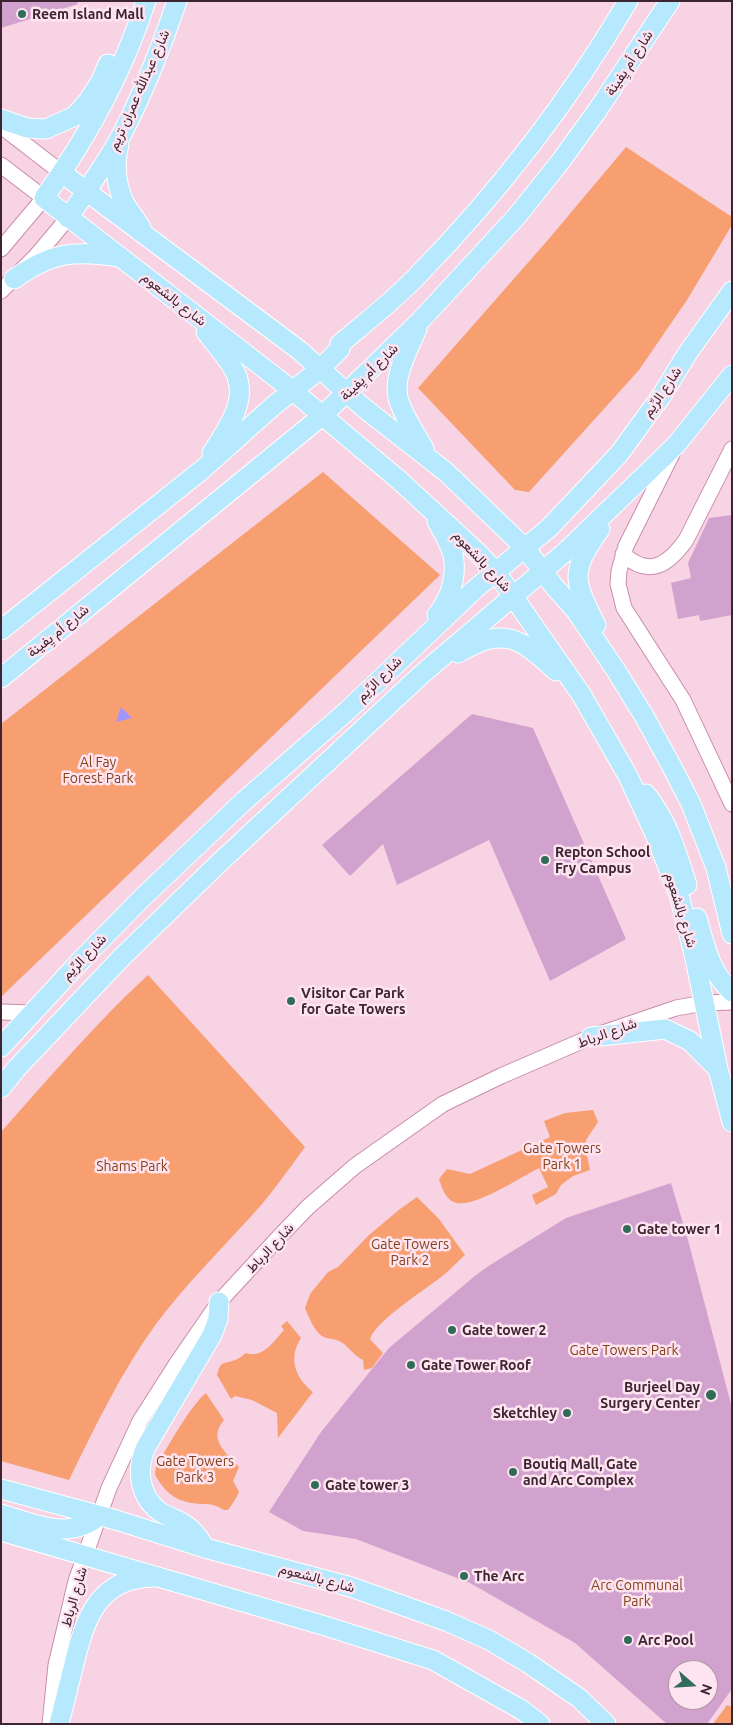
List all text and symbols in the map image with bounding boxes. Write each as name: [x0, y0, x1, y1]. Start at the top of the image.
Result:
place label: Reem Island Mall: [32, 6, 144, 22]
marker: Reem Island Mall: [16, 8, 28, 20]
street label: شارع عبدالله عمران تريم: [105, 27, 173, 153]
street label: شارع أم يِفينة: [602, 27, 656, 99]
street label: شارع بالشعوم: [138, 269, 210, 329]
street label: شارع أم يِفينة: [336, 340, 402, 404]
street label: شارع الرِّيم: [639, 364, 685, 420]
street label: شارع بالشعوم: [449, 527, 515, 595]
street label: شارع أم يِفينة: [24, 601, 92, 661]
street label: شارع الرِّيم: [353, 653, 405, 705]
park label: Al Fay Forest Park: [62, 754, 134, 786]
place label: Repton School Fry Campus: [555, 844, 650, 876]
marker: Repton School Fry Campus: [539, 854, 551, 866]
street label: شارع بالشعوم: [662, 870, 700, 950]
street label: شارع الرِّيم: [58, 931, 110, 983]
place label: Visitor Car Park for Gate Towers: [301, 985, 406, 1018]
marker: Visitor Car Park for Gate Towers: [285, 995, 297, 1007]
street label: شارع الرباط: [575, 1015, 639, 1051]
park label: Gate Towers Park 1: [523, 1140, 601, 1172]
park label: Shams Park: [96, 1158, 168, 1174]
street label: شارع الرباط: [243, 1220, 297, 1276]
place label: Gate tower 1: [637, 1221, 721, 1237]
marker: Gate tower 1: [621, 1223, 633, 1235]
park label: Gate Towers Park 2: [371, 1236, 449, 1268]
place label: Gate tower 2: [462, 1322, 546, 1338]
marker: Gate tower 2: [446, 1324, 458, 1336]
park label: Gate Towers Park: [569, 1342, 679, 1358]
place label: Gate Tower Roof: [421, 1357, 531, 1373]
marker: Gate Tower Roof: [405, 1359, 417, 1371]
place label: Burjeel Day Surgery Center: [600, 1379, 700, 1411]
marker: Burjeel Day Surgery Center: [704, 1388, 718, 1402]
place label: Sketchley: [493, 1405, 557, 1421]
marker: Sketchley: [561, 1407, 573, 1419]
park label: Gate Towers Park 3: [156, 1453, 234, 1485]
place label: Boutiq Mall, Gate and Arc Complex: [523, 1456, 637, 1488]
marker: Boutiq Mall, Gate and Arc Complex: [507, 1466, 519, 1478]
place label: Gate tower 3: [325, 1477, 409, 1493]
marker: Gate tower 3: [309, 1479, 321, 1491]
street label: شارع بالشعوم: [277, 1560, 357, 1596]
street label: شارع الرباط: [57, 1565, 91, 1629]
place label: The Arc: [474, 1568, 524, 1584]
marker: The Arc: [458, 1570, 470, 1582]
park label: Arc Communal Park: [591, 1577, 683, 1610]
place label: Arc Pool: [638, 1632, 693, 1648]
marker: Arc Pool: [622, 1634, 634, 1646]
north arrow: [668, 1660, 718, 1710]
text: N: [697, 1682, 716, 1697]

